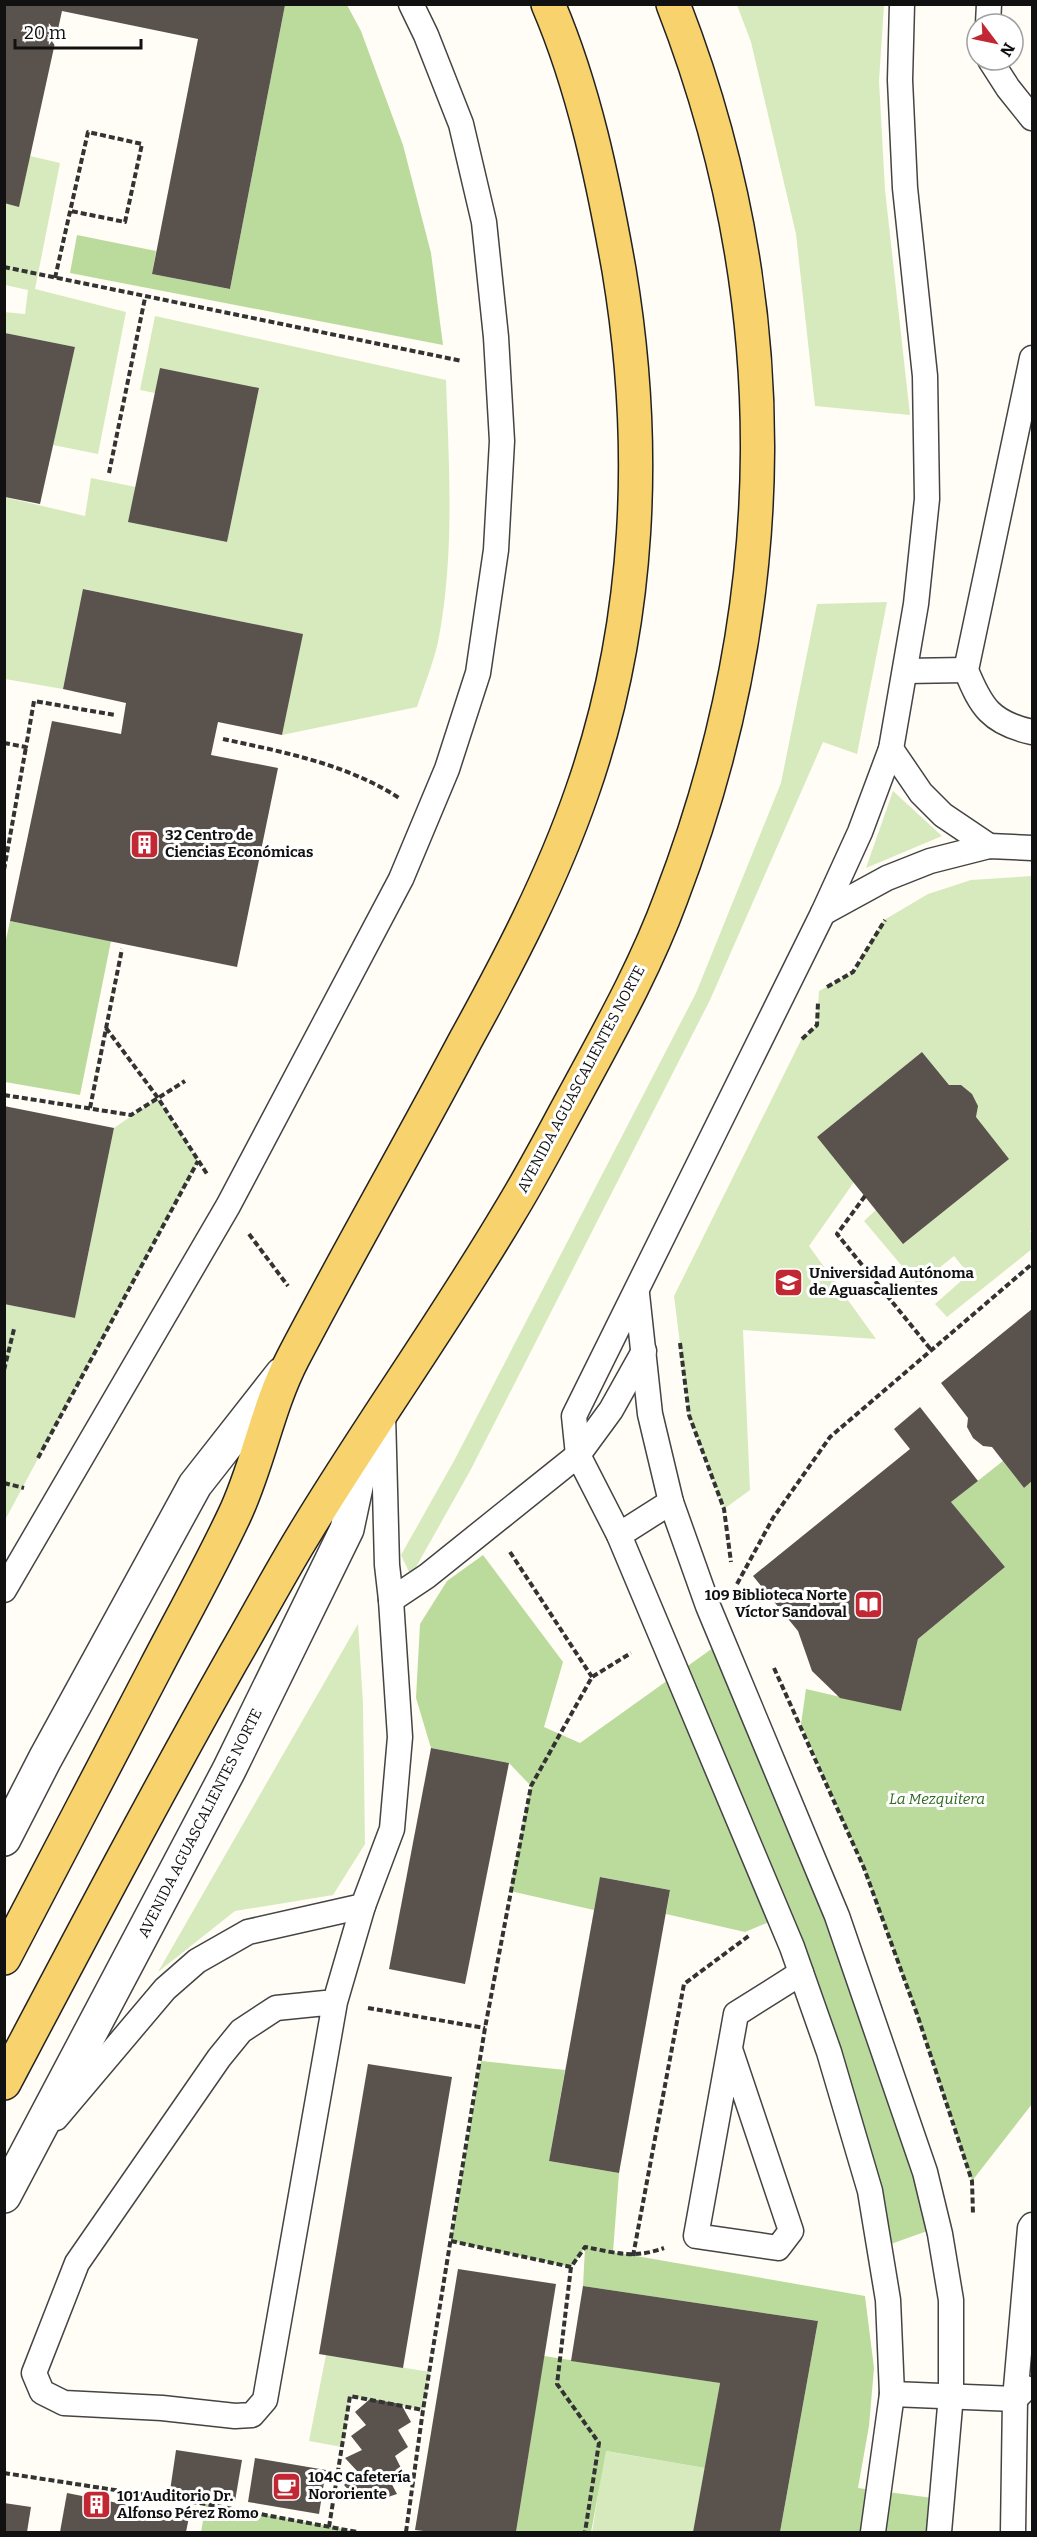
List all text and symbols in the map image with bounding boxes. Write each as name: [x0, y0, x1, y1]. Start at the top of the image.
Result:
scale bar: [15, 12, 141, 50]
north arrow: [965, 12, 1025, 72]
text: 20 m: [24, 22, 66, 44]
text: N: [996, 39, 1019, 60]
place label: 32 Centro de Ciencias Económicas: [165, 826, 313, 861]
building icon: 32 Centro de Ciencias Económicas: [128, 828, 160, 860]
street label: AVENIDA AGUASCALIENTES NORTE: [513, 962, 649, 1196]
place label: Universidad Autónoma de Aguascalientes: [809, 1264, 974, 1299]
school or university icon: Universidad Autónoma de Aguascalientes: [772, 1266, 804, 1298]
place label: 109 Biblioteca Norte Víctor Sandoval: [705, 1586, 847, 1621]
library icon: 109 Biblioteca Norte Víctor Sandoval: [852, 1588, 884, 1620]
street label: AVENIDA AGUASCALIENTES NORTE: [134, 1706, 266, 1940]
park label: La Mezquitera: [889, 1790, 985, 1808]
place label: 104C Cafetería Nororiente: [308, 2468, 411, 2503]
cafe icon: 104C Cafetería Nororiente: [271, 2470, 303, 2502]
place label: 101 Auditorio Dr. Alfonso Pérez Romo: [117, 2487, 259, 2522]
building icon: 101 Auditorio Dr. Alfonso Pérez Romo: [80, 2489, 112, 2521]

